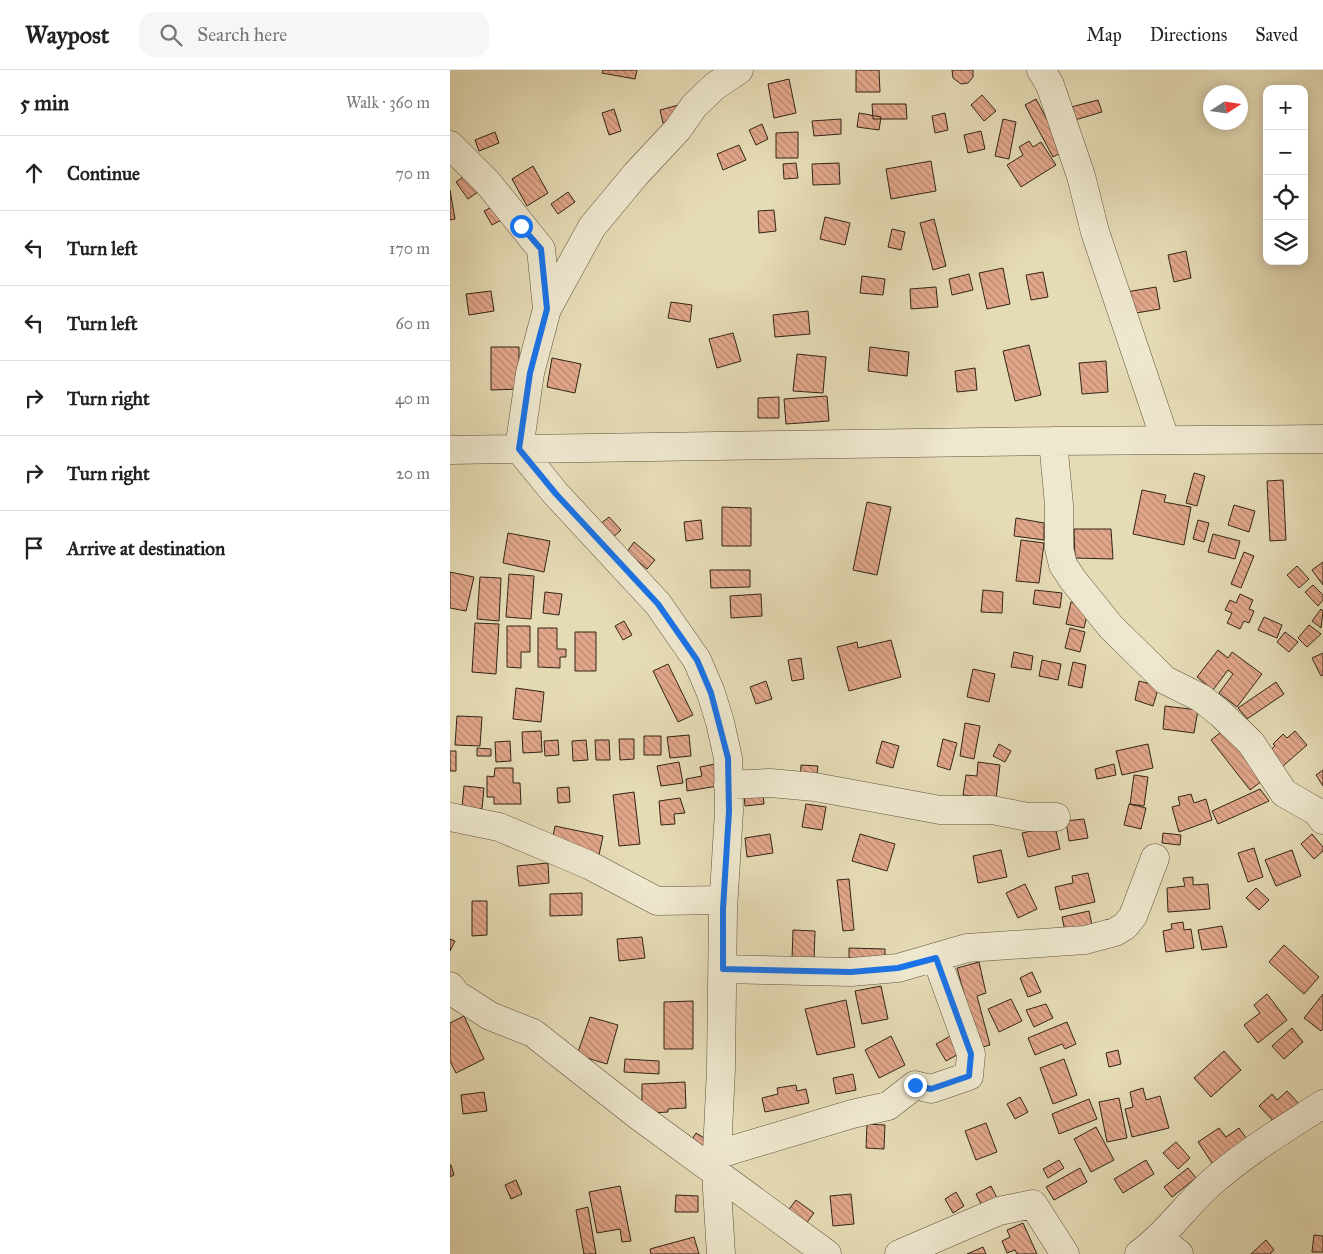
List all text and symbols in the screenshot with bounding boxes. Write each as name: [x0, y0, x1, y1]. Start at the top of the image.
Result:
search box: [139, 12, 489, 57]
text: Waypost: [25, 20, 109, 50]
icon: search: [157, 21, 185, 49]
text: Search here: [197, 23, 287, 46]
text: Map: [1086, 24, 1122, 46]
text: Directions: [1150, 24, 1227, 46]
text: Saved: [1255, 24, 1298, 46]
north arrow: [1203, 85, 1248, 130]
map controls: [1263, 85, 1308, 265]
button: +: [1263, 85, 1308, 130]
text: 5 min: [20, 90, 69, 116]
text: Walk · 360 m: [346, 93, 430, 112]
button: −: [1263, 130, 1308, 175]
icon: ahead: [20, 159, 48, 187]
text: Continue: [67, 162, 140, 185]
text: 70 m: [395, 164, 430, 183]
button: locate: [1263, 175, 1308, 220]
route start: [510, 215, 533, 238]
button: layers: [1263, 220, 1308, 265]
icon: left: [20, 234, 48, 262]
text: Turn left: [67, 237, 137, 260]
text: 170 m: [389, 239, 430, 258]
icon: left: [20, 309, 48, 337]
text: Turn left: [67, 312, 137, 335]
text: 60 m: [396, 314, 430, 333]
icon: right: [20, 384, 48, 412]
text: Turn right: [67, 387, 150, 410]
text: 40 m: [395, 389, 430, 408]
icon: right: [20, 459, 48, 487]
text: Turn right: [67, 462, 150, 485]
text: 20 m: [396, 464, 430, 483]
icon: arrive: [20, 534, 48, 562]
text: Arrive at destination: [67, 537, 225, 560]
route end: [904, 1074, 927, 1097]

